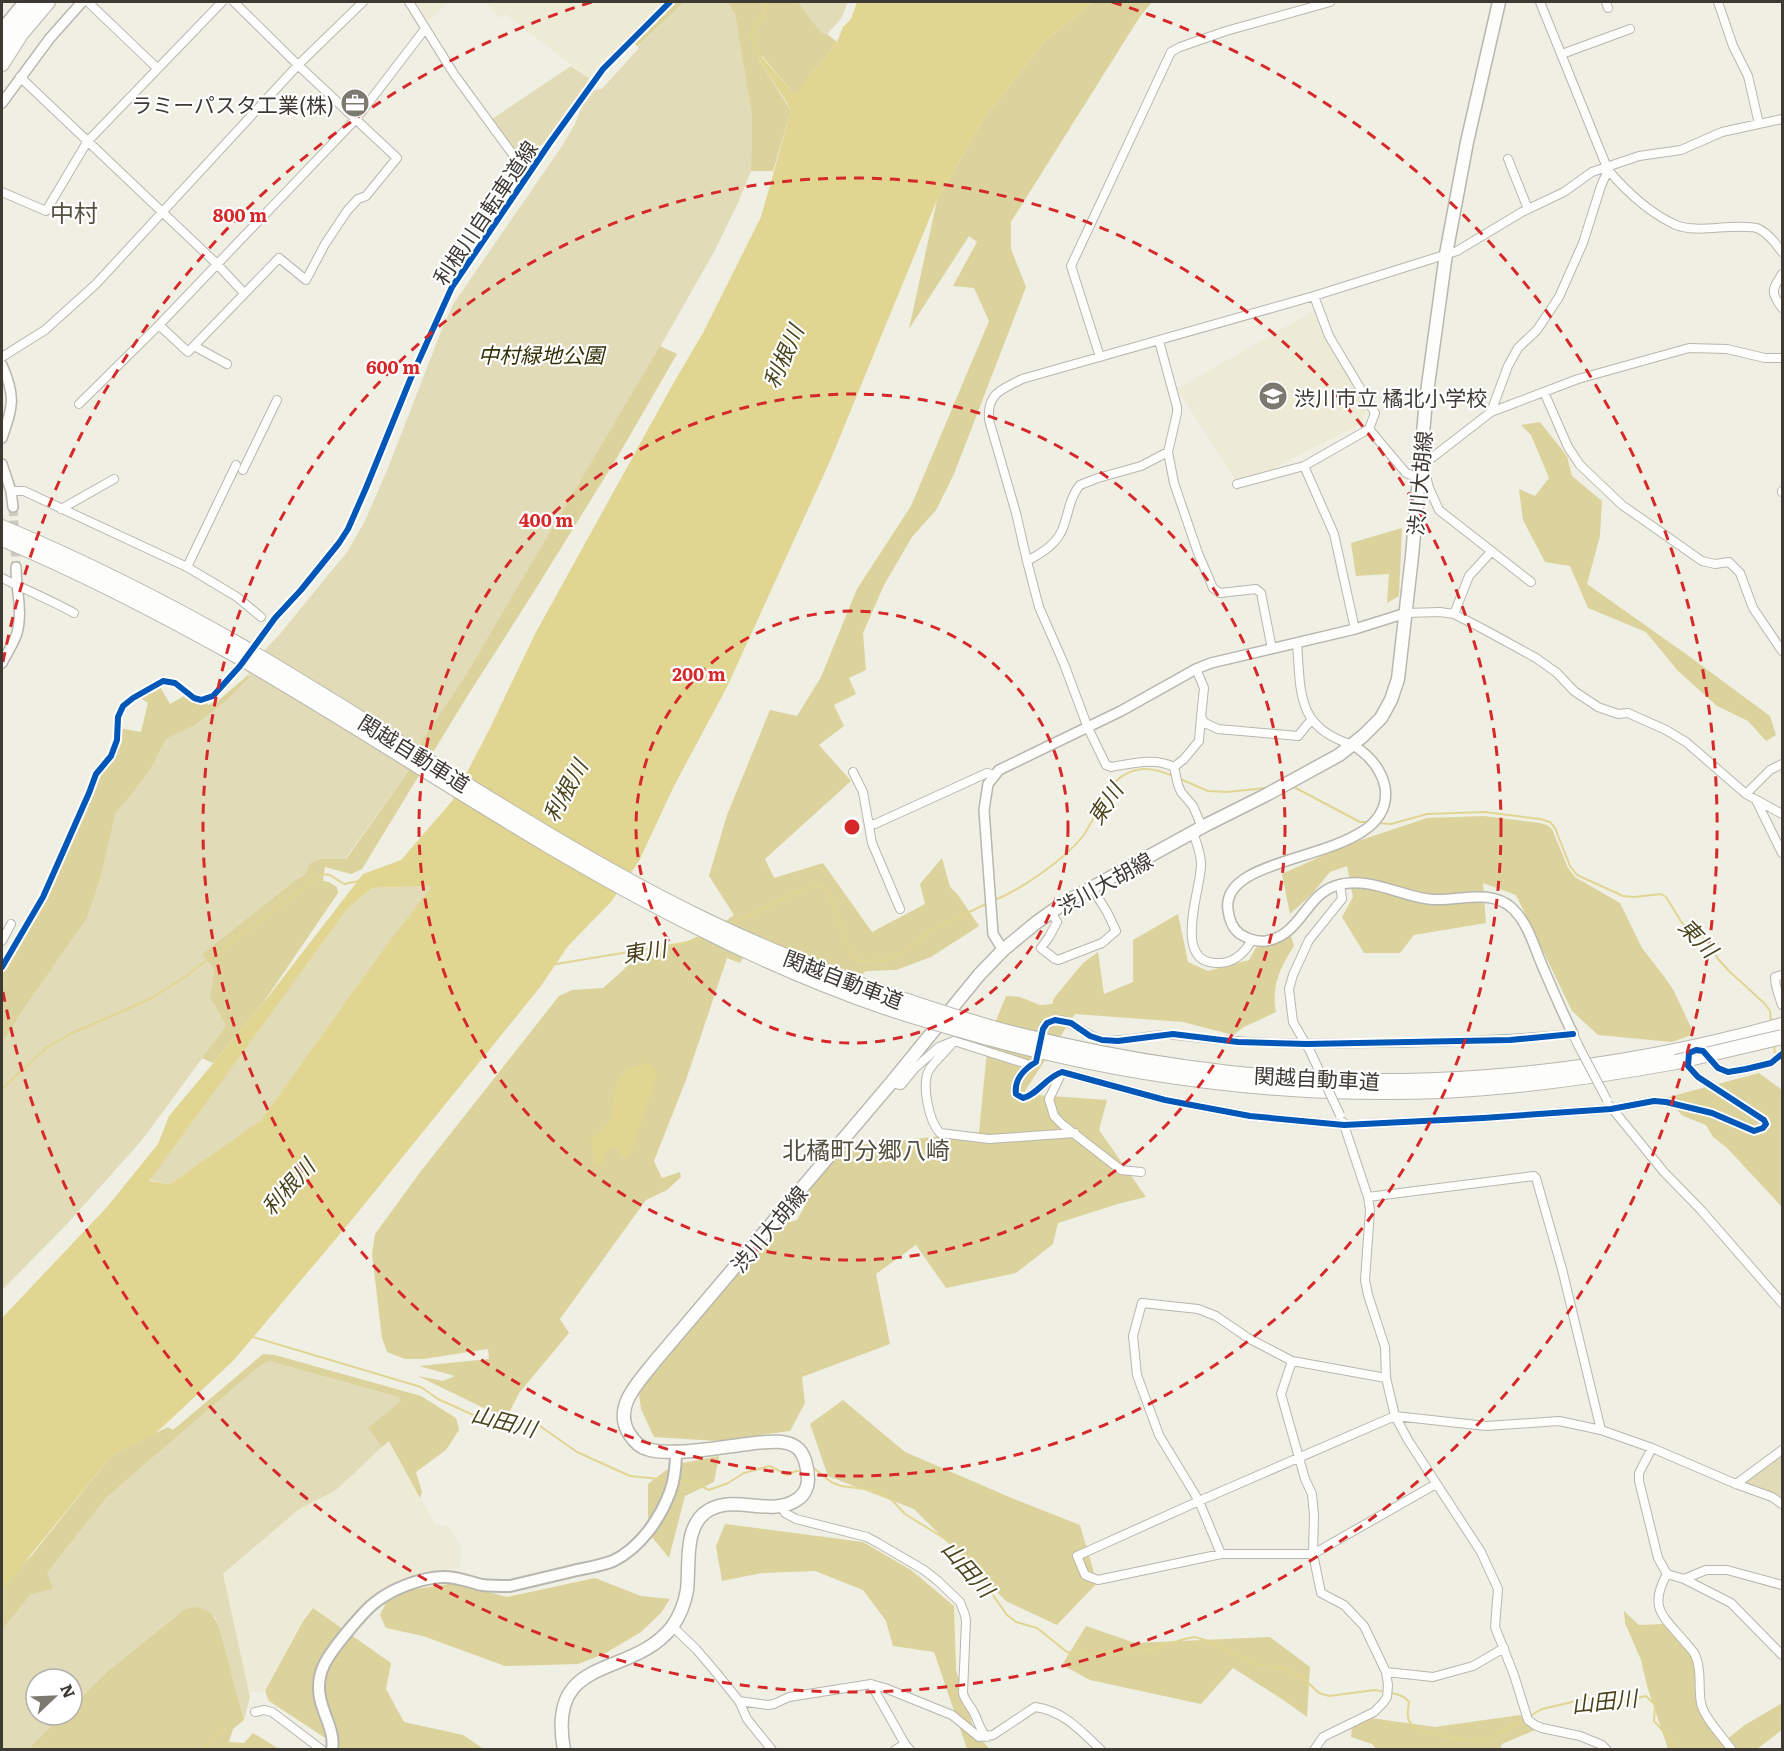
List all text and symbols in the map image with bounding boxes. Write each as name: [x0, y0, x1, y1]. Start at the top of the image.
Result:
office icon: ラミーパスタ工業(株): [339, 87, 371, 119]
place label: ラミーパスタ工業(株): [131, 88, 334, 119]
street label: 利根川自転車道線: [424, 134, 544, 290]
district label: 中村: [50, 194, 98, 229]
text: 800 m: [213, 201, 267, 228]
water label: 利根川: [754, 317, 811, 393]
park label: 中村緑地公園: [478, 338, 607, 369]
text: 600 m: [366, 353, 420, 380]
school or university icon: 渋川市立 橘北小学校: [1257, 380, 1289, 412]
place label: 渋川市立 橘北小学校: [1294, 381, 1487, 412]
street label: 渋川大胡線: [1398, 429, 1438, 537]
text: 400 m: [519, 506, 573, 533]
text: 200 m: [672, 660, 726, 687]
street label: 関越自動車道: [353, 705, 477, 799]
water label: 利根川: [534, 751, 595, 827]
water label: 東川: [1078, 774, 1131, 830]
centre of rings: [842, 817, 862, 837]
street label: 渋川大胡線: [1051, 843, 1157, 921]
water label: 東川: [1672, 910, 1728, 966]
water label: 東川: [620, 930, 670, 970]
street label: 関越自動車道: [780, 941, 908, 1015]
street label: 関越自動車道: [1253, 1058, 1381, 1096]
district label: 北橘町分郷八崎: [782, 1131, 950, 1166]
water label: 利根川: [253, 1149, 323, 1222]
street label: 渋川大胡線: [722, 1178, 814, 1278]
water label: 山田川: [468, 1396, 542, 1444]
water label: 山田川: [935, 1532, 1004, 1605]
north arrow: [24, 1667, 84, 1727]
text: N: [55, 1680, 82, 1702]
water label: 山田川: [1569, 1680, 1641, 1720]

